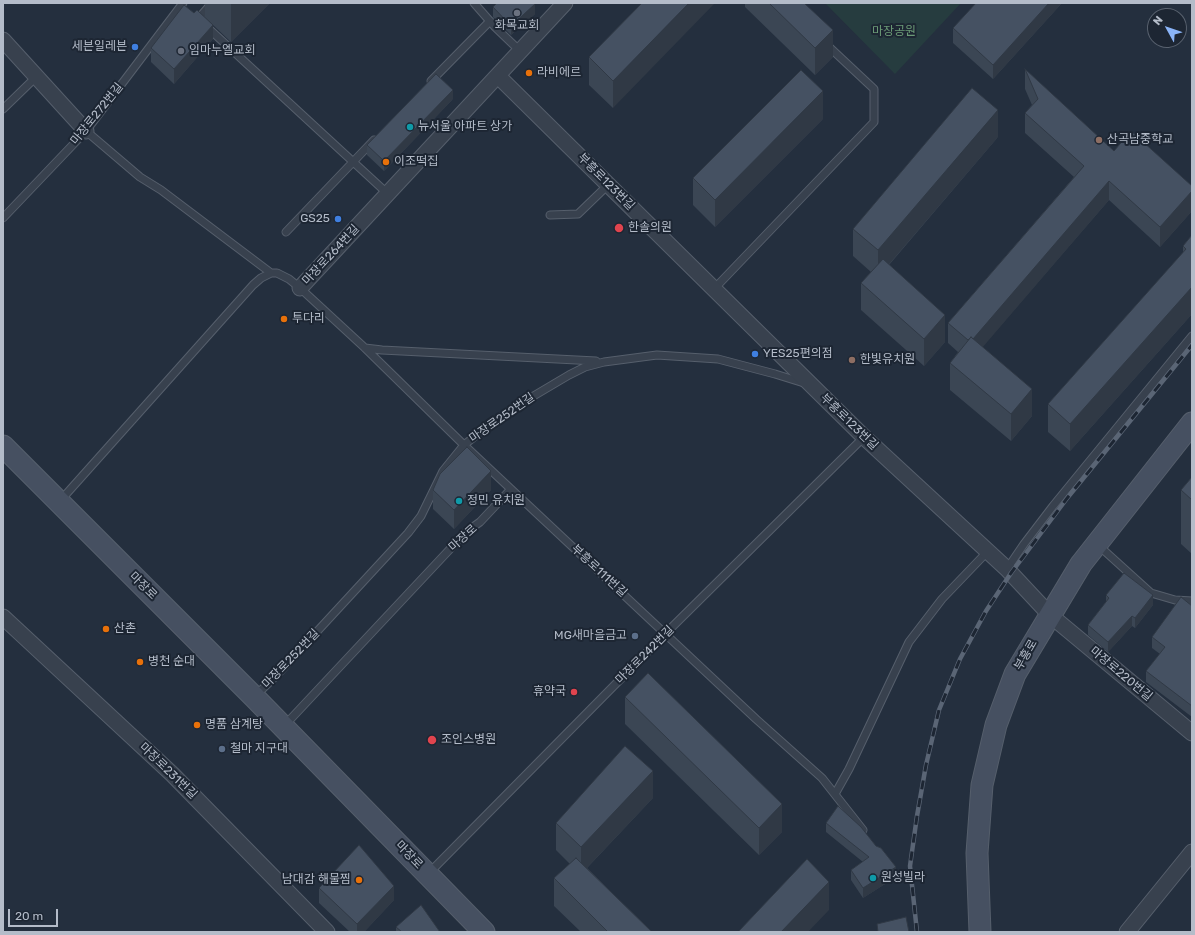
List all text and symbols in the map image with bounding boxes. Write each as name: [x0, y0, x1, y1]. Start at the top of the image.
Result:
marker: 화목교회: [512, 8, 522, 18]
north arrow: [1147, 8, 1187, 48]
text: N: [1151, 13, 1166, 28]
place label: 화목교회: [495, 19, 539, 33]
park label: 마장공원: [872, 25, 916, 39]
place label: 세븐일레븐: [72, 40, 127, 54]
marker: 세븐일레븐: [130, 42, 140, 52]
place label: 임마누엘교회: [189, 44, 255, 58]
marker: 임마누엘교회: [176, 46, 186, 56]
place label: 라비에르: [537, 66, 581, 80]
marker: 라비에르: [524, 68, 534, 78]
street label: 마장로272번길: [68, 80, 126, 148]
place label: 뉴서울 아파트 상가: [418, 120, 512, 134]
marker: 뉴서울 아파트 상가: [405, 122, 415, 132]
place label: 산곡남중학교: [1107, 133, 1173, 147]
marker: 산곡남중학교: [1094, 135, 1104, 145]
street label: 부흥로123번길: [575, 151, 637, 213]
place label: 이조떡집: [394, 155, 438, 169]
marker: 이조떡집: [381, 157, 391, 167]
place label: GS25: [300, 212, 330, 226]
marker: GS25: [333, 214, 343, 224]
place label: 한솔의원: [628, 221, 672, 235]
street label: 마장로264번길: [300, 222, 362, 288]
marker: 한솔의원: [613, 222, 625, 234]
place label: 투다리: [292, 312, 325, 326]
marker: 투다리: [279, 314, 289, 324]
place label: YES25편의점: [763, 347, 833, 361]
marker: YES25편의점: [750, 349, 760, 359]
place label: 한빛유치원: [860, 353, 915, 367]
marker: 한빛유치원: [847, 355, 857, 365]
street label: 마장로252번길: [467, 390, 537, 446]
street label: 부흥로123번길: [817, 391, 881, 453]
place label: 정민 유치원: [467, 494, 525, 508]
marker: 정민 유치원: [454, 496, 464, 506]
street label: 마장로: [446, 522, 480, 554]
street label: 부흥로111번길: [568, 542, 630, 600]
street label: 마장로: [126, 569, 160, 603]
place label: 산촌: [114, 622, 136, 636]
street label: 마장로242번길: [613, 623, 677, 687]
marker: 산촌: [101, 624, 111, 634]
street label: 마장로252번길: [259, 627, 323, 691]
place label: MG새마을금고: [554, 629, 627, 643]
marker: MG새마을금고: [630, 631, 640, 641]
street label: 부흥로: [1011, 637, 1041, 673]
street label: 마장로220번길: [1087, 644, 1155, 704]
place label: 병천 순대: [148, 655, 195, 669]
marker: 병천 순대: [135, 657, 145, 667]
place label: 휴약국: [533, 685, 566, 699]
marker: 휴약국: [569, 687, 579, 697]
place label: 명품 삼계탕: [205, 718, 263, 732]
marker: 명품 삼계탕: [192, 720, 202, 730]
place label: 조인스병원: [441, 733, 496, 747]
marker: 조인스병원: [426, 734, 438, 746]
street label: 마장로231번길: [136, 740, 200, 802]
place label: 철마 지구대: [230, 742, 288, 756]
marker: 철마 지구대: [217, 744, 227, 754]
street label: 마장로: [392, 838, 426, 872]
place label: 원성빌라: [881, 871, 925, 885]
place label: 남대감 해물찜: [282, 873, 351, 887]
marker: 원성빌라: [868, 873, 878, 883]
marker: 남대감 해물찜: [354, 875, 364, 885]
scale bar: [10, 901, 60, 927]
text: 20 m: [15, 909, 43, 923]

